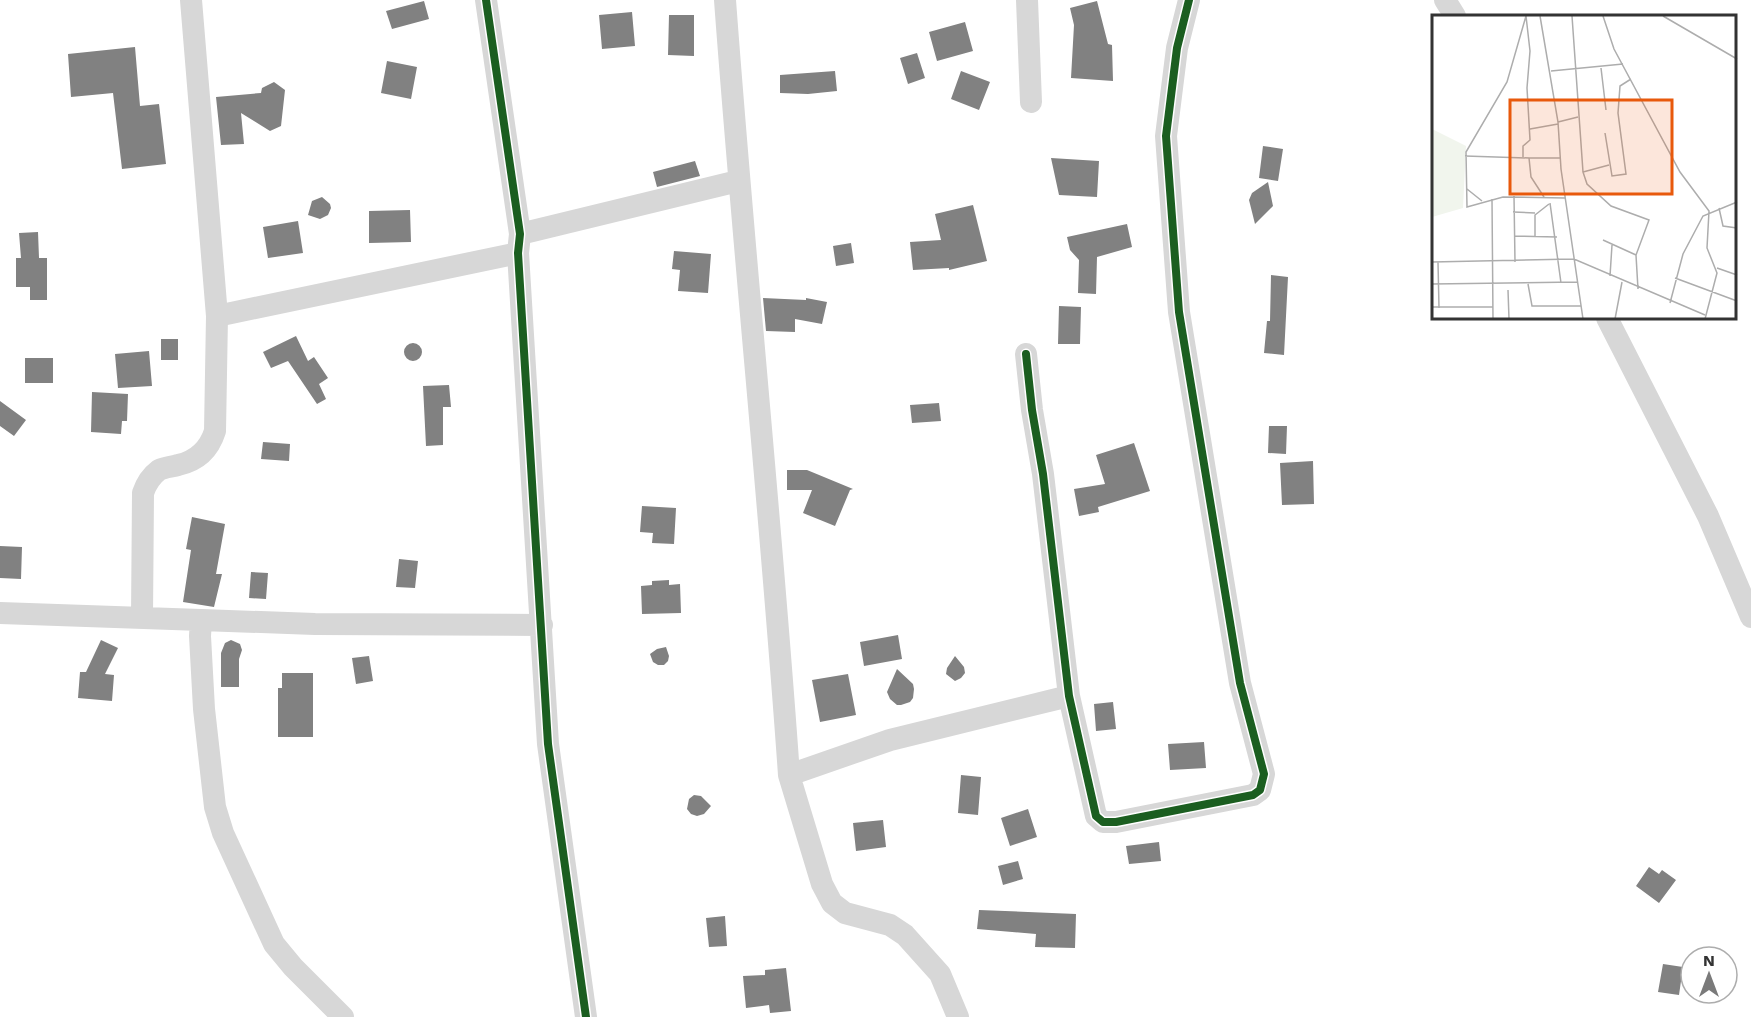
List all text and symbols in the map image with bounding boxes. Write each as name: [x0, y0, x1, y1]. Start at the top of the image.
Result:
inset map: [1432, 15, 1736, 320]
north arrow: [1679, 945, 1739, 1005]
text: N: [1703, 951, 1715, 970]

